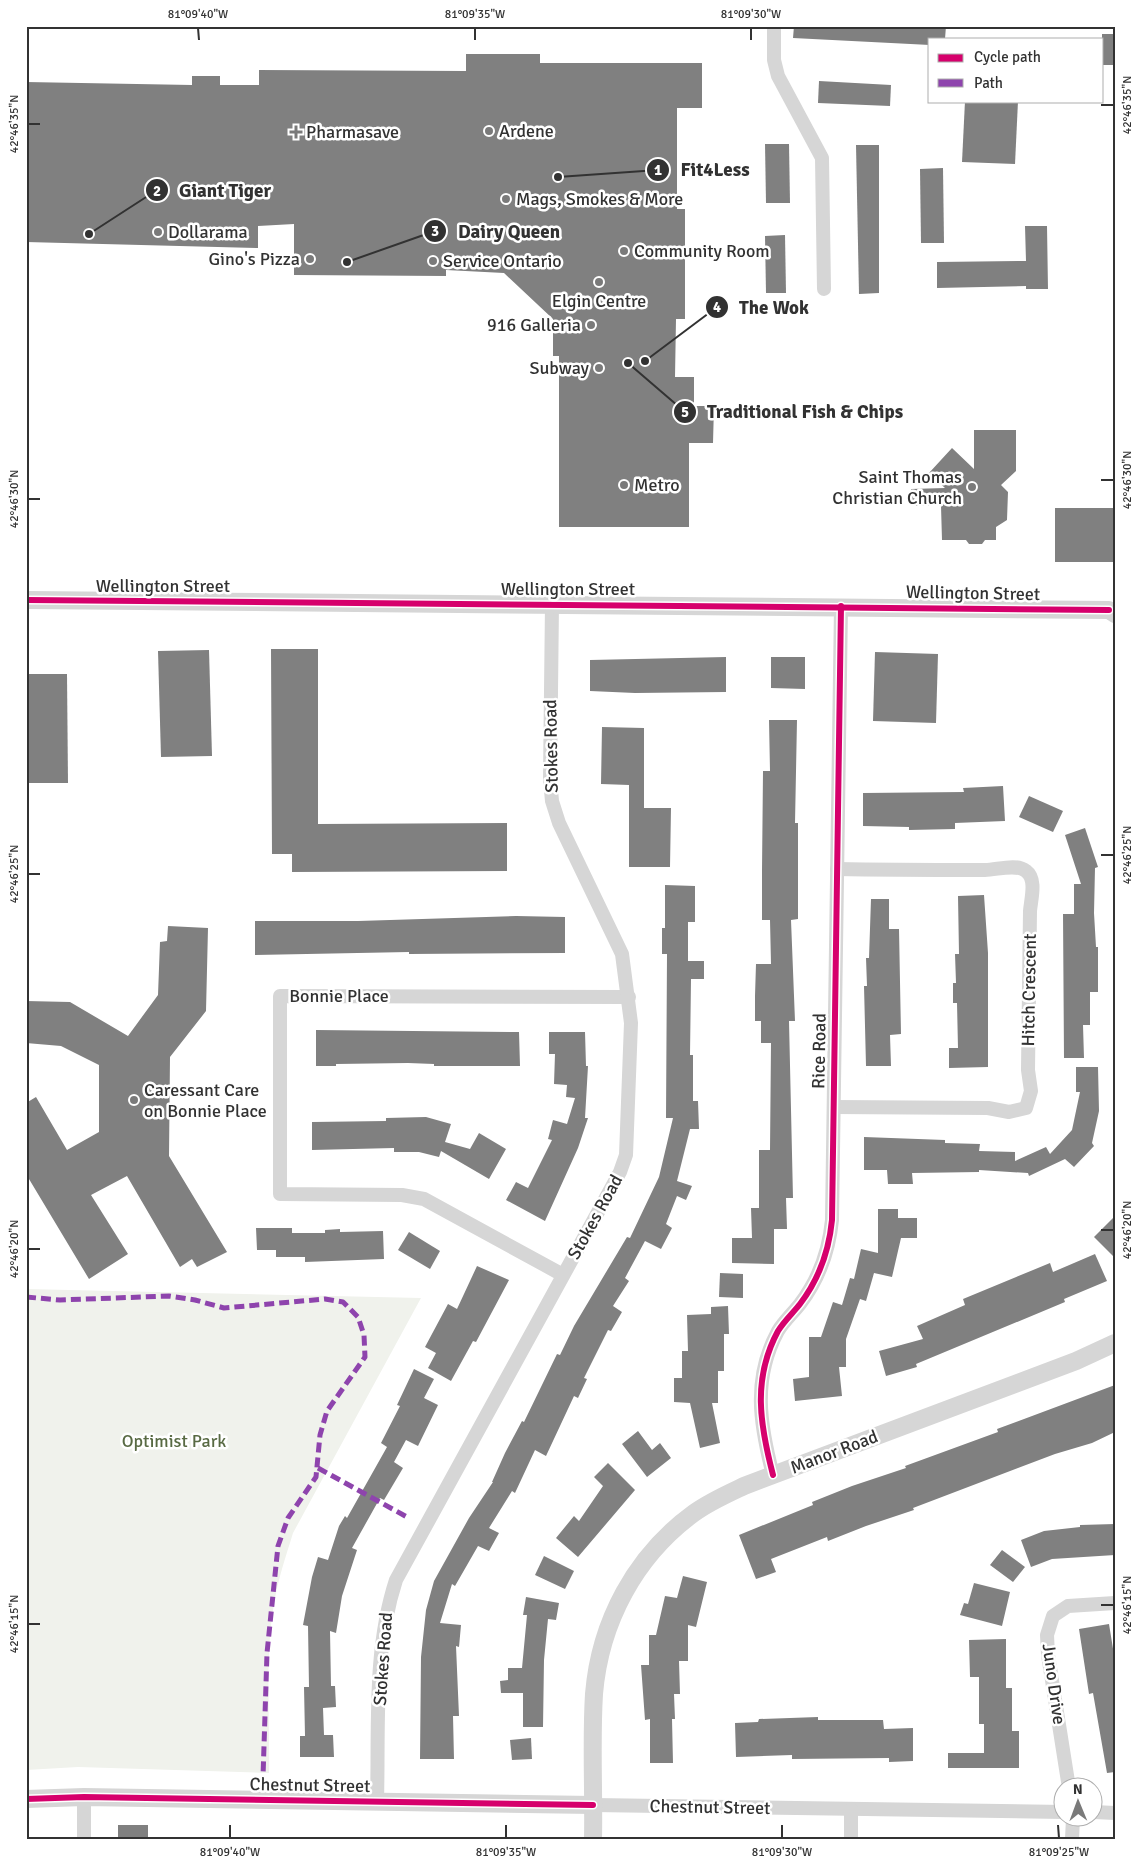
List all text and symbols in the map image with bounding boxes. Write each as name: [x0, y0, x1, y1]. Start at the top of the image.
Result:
text: 81°09'40"W: [168, 7, 228, 22]
text: 81°09'35"W: [445, 7, 505, 22]
text: 81°09'30"W: [721, 7, 781, 22]
legend: [928, 38, 1104, 102]
text: Cycle path: [974, 48, 1041, 66]
text: Path: [974, 74, 1003, 92]
text: 42°46'35"N: [1120, 76, 1135, 134]
text: 42°46'35"N: [7, 95, 22, 153]
place label: Ardene: [499, 120, 554, 142]
place label: Pharmasave: [306, 121, 399, 143]
marker: Ardene: [483, 125, 495, 137]
marker: Pharmasave: [290, 126, 302, 138]
callout: Fit4Less: [645, 153, 759, 187]
text: Fit4Less: [680, 158, 750, 182]
text: 1: [654, 161, 662, 179]
callout: Giant Tiger: [144, 173, 281, 207]
text: Giant Tiger: [179, 179, 271, 203]
text: 2: [153, 182, 161, 200]
place label: Mags, Smokes & More: [516, 188, 683, 210]
marker: Mags, Smokes & More: [500, 193, 512, 205]
callout: Dairy Queen: [422, 214, 570, 248]
text: Dairy Queen: [458, 220, 560, 244]
place label: Dollarama: [168, 221, 248, 243]
text: 3: [431, 222, 439, 240]
marker: Dollarama: [152, 226, 164, 238]
place label: Community Room: [634, 240, 770, 262]
marker: Community Room: [618, 245, 630, 257]
place label: Gino's Pizza: [209, 248, 300, 270]
place label: Service Ontario: [443, 250, 562, 272]
marker: Gino's Pizza: [304, 253, 316, 265]
marker: Service Ontario: [427, 255, 439, 267]
marker: Elgin Centre: [593, 276, 605, 288]
place label: Elgin Centre: [552, 290, 646, 312]
callout: The Wok: [704, 290, 819, 324]
text: The Wok: [739, 296, 809, 320]
text: 4: [713, 298, 721, 316]
place label: 916 Galleria: [487, 314, 581, 336]
marker: 916 Galleria: [585, 319, 597, 331]
place label: Subway: [530, 357, 590, 379]
marker: Subway: [593, 362, 605, 374]
callout: Traditional Fish & Chips: [672, 395, 913, 429]
text: Traditional Fish & Chips: [707, 400, 903, 424]
text: 5: [681, 403, 689, 421]
text: 42°46'30"N: [1120, 451, 1135, 509]
place label: Saint Thomas Christian Church: [832, 466, 962, 509]
text: 42°46'30"N: [7, 470, 22, 528]
place label: Metro: [634, 474, 680, 496]
marker: Metro: [618, 479, 630, 491]
marker: Saint Thomas Christian Church: [966, 481, 978, 493]
street label: Wellington Street: [96, 575, 230, 597]
street label: Wellington Street: [501, 578, 635, 600]
street label: Wellington Street: [906, 581, 1040, 605]
street label: Stokes Road: [539, 699, 563, 793]
text: 42°46'25"N: [1120, 826, 1135, 884]
text: 42°46'25"N: [7, 845, 22, 903]
street label: Hitch Crescent: [1017, 933, 1041, 1047]
street label: Bonnie Place: [289, 985, 389, 1007]
street label: Rice Road: [807, 1013, 831, 1089]
place label: Caressant Care on Bonnie Place: [144, 1079, 267, 1122]
marker: Caressant Care on Bonnie Place: [128, 1094, 140, 1106]
street label: Stokes Road: [563, 1171, 627, 1263]
text: 42°46'20"N: [1120, 1201, 1135, 1259]
text: 42°46'20"N: [7, 1220, 22, 1278]
street label: Manor Road: [787, 1425, 881, 1479]
park label: Optimist Park: [122, 1430, 226, 1452]
text: 42°46'15"N: [1120, 1576, 1135, 1634]
text: 42°46'15"N: [7, 1595, 22, 1653]
street label: Stokes Road: [369, 1612, 397, 1706]
street label: Juno Drive: [1037, 1642, 1071, 1726]
street label: Chestnut Street: [249, 1773, 371, 1797]
north arrow: [1054, 1778, 1104, 1828]
text: N: [1073, 1781, 1083, 1798]
street label: Chestnut Street: [649, 1795, 771, 1819]
text: 81°09'40"W: [200, 1845, 260, 1860]
text: 81°09'35"W: [476, 1845, 536, 1860]
text: 81°09'30"W: [752, 1845, 812, 1860]
text: 81°09'25"W: [1029, 1845, 1089, 1860]

